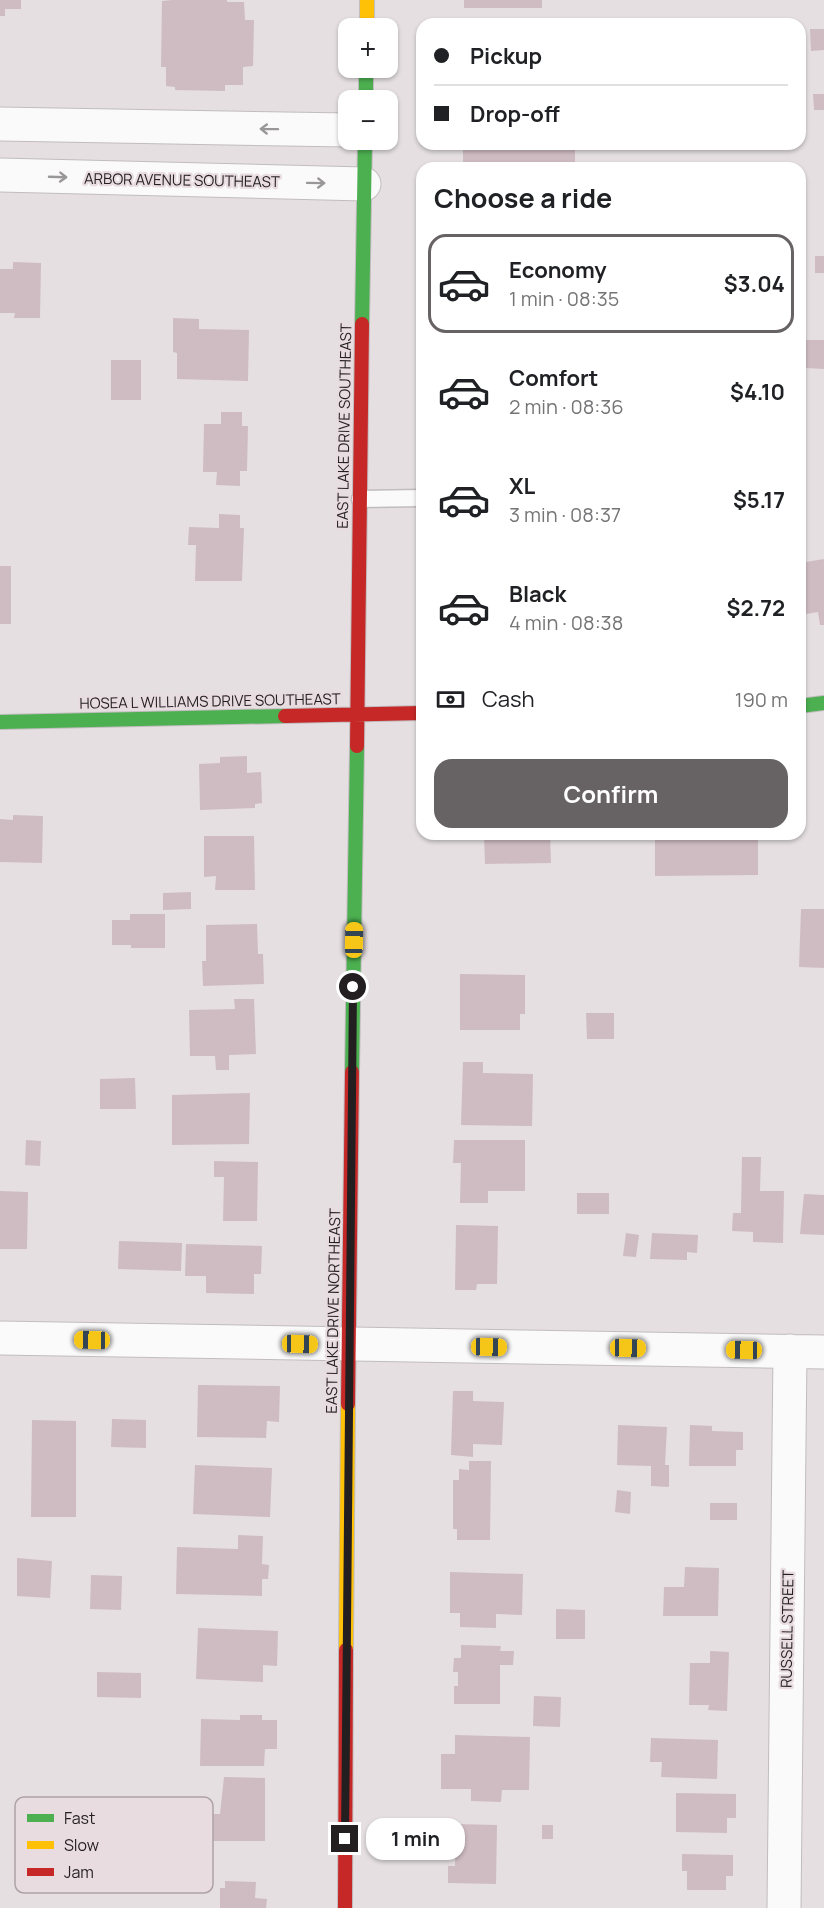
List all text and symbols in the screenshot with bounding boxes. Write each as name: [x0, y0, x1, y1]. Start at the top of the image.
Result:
map controls: [338, 18, 398, 150]
button: +: [338, 18, 398, 78]
text: Pickup: [470, 41, 542, 71]
button: −: [338, 90, 398, 150]
text: Drop-off: [470, 99, 560, 129]
one-way arrow: [259, 123, 279, 135]
street label: ARBOR AVENUE SOUTHEAST: [84, 168, 280, 192]
one-way arrow: [48, 171, 68, 183]
one-way arrow: [306, 177, 326, 189]
text: Choose a ride: [434, 179, 612, 216]
text: Economy: [509, 255, 607, 285]
icon: car: [437, 257, 491, 311]
text: $3.04: [724, 269, 785, 299]
text: 1 min · 08:35: [509, 285, 619, 312]
street label: EAST LAKE DRIVE SOUTHEAST: [332, 323, 356, 529]
text: Comfort: [509, 363, 598, 393]
icon: car: [437, 365, 491, 419]
text: $4.10: [730, 377, 785, 407]
text: 2 min · 08:36: [509, 393, 624, 420]
text: XL: [509, 471, 535, 501]
icon: car: [437, 473, 491, 527]
text: $5.17: [733, 485, 785, 515]
text: 3 min · 08:37: [509, 501, 621, 528]
text: Black: [509, 579, 566, 609]
icon: car: [437, 581, 491, 635]
text: $2.72: [727, 593, 785, 623]
text: 4 min · 08:38: [509, 609, 623, 636]
icon: cash: [434, 683, 467, 716]
text: Cash: [482, 684, 535, 714]
text: 190 m: [735, 686, 788, 713]
street label: HOSEA L WILLIAMS DRIVE SOUTHEAST: [79, 688, 341, 714]
button: Confirm: [434, 759, 788, 828]
car: [345, 922, 363, 958]
route start: [339, 973, 366, 1000]
street label: EAST LAKE DRIVE NORTHEAST: [321, 1208, 345, 1414]
car: [74, 1331, 110, 1349]
car: [282, 1335, 318, 1353]
car: [471, 1338, 507, 1356]
car: [610, 1339, 646, 1357]
car: [726, 1341, 762, 1359]
street label: RUSSELL STREET: [775, 1570, 799, 1688]
legend: [15, 1797, 213, 1893]
text: Fast: [64, 1807, 95, 1829]
callout: 1 min: [366, 1818, 465, 1860]
route end: [331, 1825, 358, 1852]
text: 1 min: [391, 1825, 440, 1852]
text: Slow: [64, 1834, 99, 1856]
text: Jam: [64, 1861, 94, 1883]

